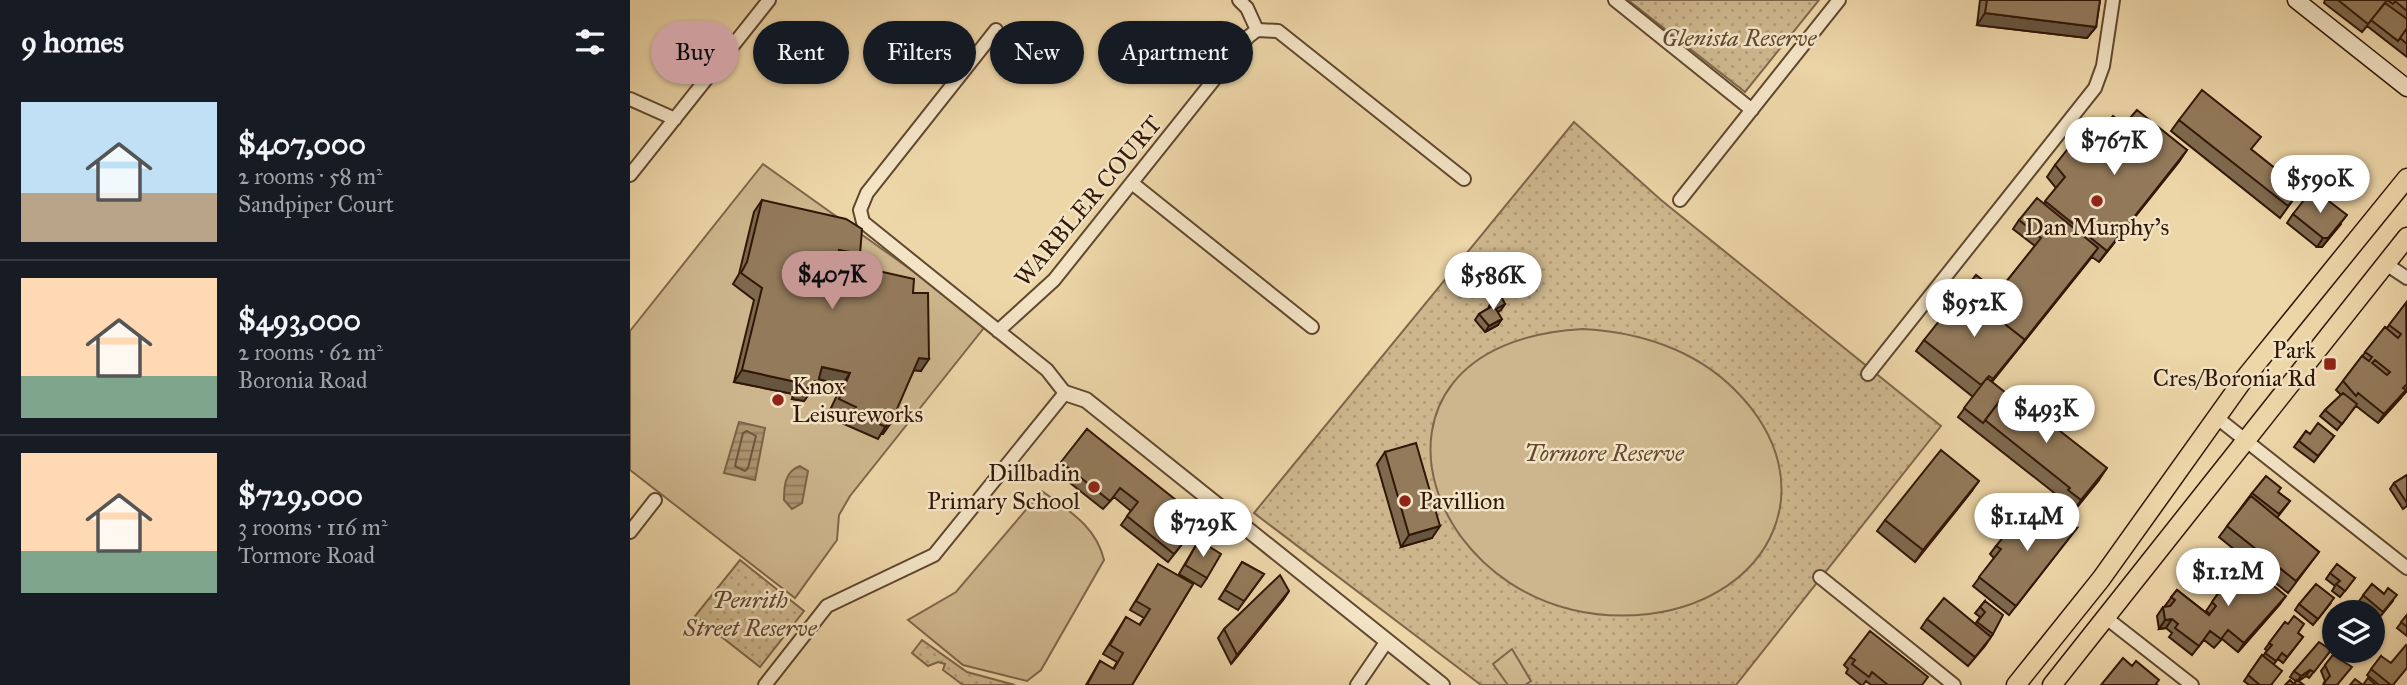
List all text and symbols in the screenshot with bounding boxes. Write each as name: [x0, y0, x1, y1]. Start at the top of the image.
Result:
chip: Buy: [651, 21, 739, 84]
chip: Rent: [753, 21, 849, 84]
chip: Filters: [863, 21, 976, 84]
chip: New: [990, 21, 1084, 84]
chip: Apartment: [1098, 21, 1253, 84]
icon: filters: [571, 23, 609, 61]
park label: Glenista Reserve: [1662, 23, 1818, 53]
text: 9 homes: [21, 24, 124, 60]
street label: WARBLER COURT: [1008, 109, 1168, 293]
pin: $767K: [2065, 118, 2163, 177]
text: $407,000: [238, 126, 366, 162]
text: $767K: [2081, 126, 2147, 154]
icon: home: [77, 130, 161, 214]
pin: $590K: [2271, 156, 2369, 215]
text: 2 rooms · 58 m²: [238, 162, 383, 190]
text: $590K: [2287, 164, 2353, 192]
text: Sandpiper Court: [238, 190, 394, 218]
marker: Dan Murphy's: [2089, 193, 2105, 209]
place label: Dan Murphy's: [2025, 212, 2169, 242]
pin: $407K: [783, 252, 881, 311]
pin: $586K: [1444, 252, 1542, 312]
text: $407K: [798, 260, 866, 288]
text: $586K: [1461, 261, 1525, 289]
pin: $952K: [1925, 280, 2023, 339]
text: $952K: [1942, 288, 2006, 316]
text: $493,000: [238, 302, 361, 338]
icon: home: [77, 306, 161, 390]
place label: Park Cres/Boronia Rd: [2153, 335, 2317, 393]
text: 2 rooms · 62 m²: [238, 338, 383, 366]
marker: Park Cres/Boronia Rd: [2322, 356, 2338, 372]
text: Boronia Road: [238, 366, 368, 394]
place label: Knox Leisureworks: [792, 371, 923, 429]
pin: $493K: [1997, 386, 2095, 445]
marker: Knox Leisureworks: [770, 392, 786, 408]
text: $493K: [2014, 394, 2078, 422]
park label: Tormore Reserve: [1524, 438, 1685, 468]
place label: Dillbadin Primary School: [927, 458, 1081, 516]
text: $729,000: [238, 477, 363, 513]
marker: Dillbadin Primary School: [1086, 479, 1102, 495]
icon: home: [77, 481, 161, 565]
place label: Pavillion: [1419, 486, 1505, 516]
marker: Pavillion: [1397, 493, 1413, 509]
pin: $1.14M: [1970, 494, 2084, 553]
pin: $729K: [1154, 500, 1252, 559]
text: $1.14M: [1990, 502, 2064, 530]
text: $729K: [1170, 508, 1236, 536]
text: 3 rooms · 116 m²: [238, 513, 388, 541]
text: Tormore Road: [238, 541, 375, 569]
pin: $1.12M: [2171, 548, 2285, 608]
text: $1.12M: [2192, 557, 2264, 585]
park label: Penrith Street Reserve: [682, 585, 818, 643]
map controls: [2322, 600, 2385, 663]
button: layers: [2322, 600, 2385, 663]

